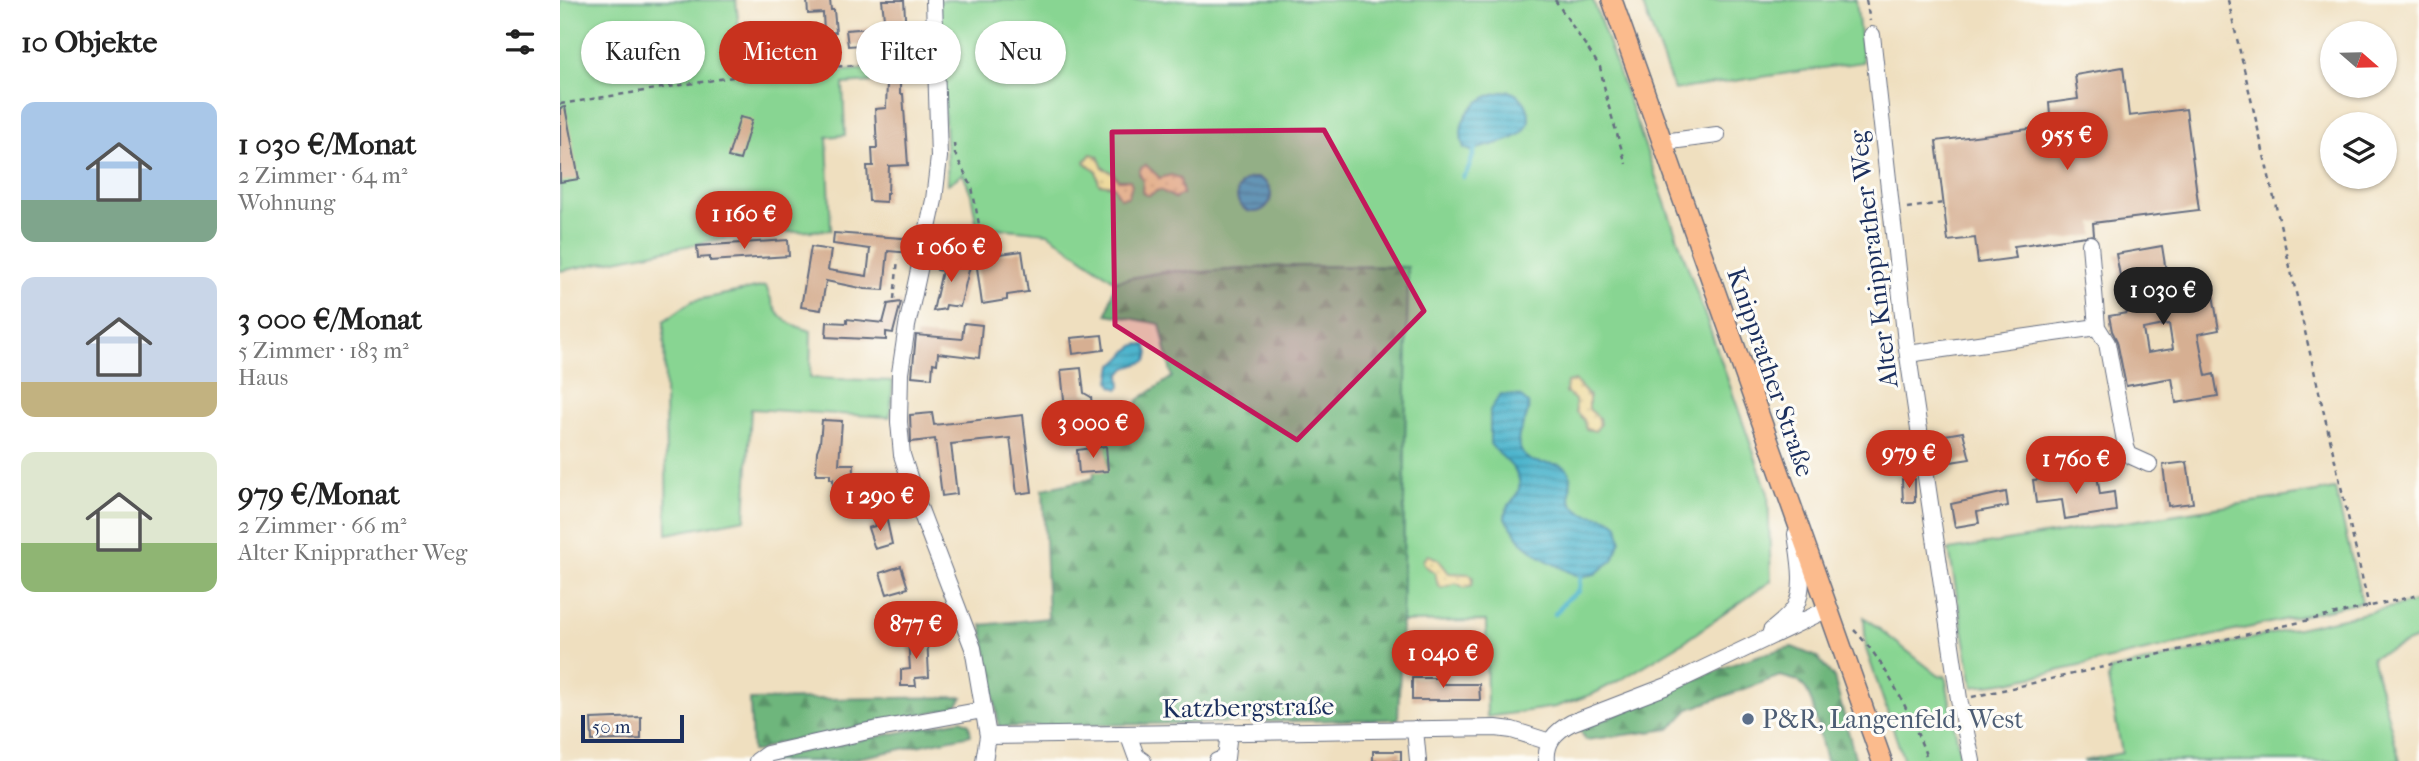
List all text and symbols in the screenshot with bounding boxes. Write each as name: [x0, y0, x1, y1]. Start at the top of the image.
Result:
chip: Kaufen: [581, 21, 705, 84]
chip: Mieten: [719, 21, 842, 84]
chip: Filter: [856, 21, 961, 84]
chip: Neu: [975, 21, 1066, 84]
north arrow: [2320, 21, 2398, 98]
map controls: [2320, 21, 2397, 189]
icon: filters: [501, 23, 539, 61]
text: 10 Objekte: [21, 25, 157, 60]
button: layers: [2320, 112, 2397, 189]
pin: 955 €: [2018, 113, 2116, 172]
text: 955 €: [2042, 121, 2092, 148]
text: 1 030 €/Monat: [238, 127, 416, 162]
street label: Alter Knipprather Weg: [1842, 127, 1905, 390]
icon: home: [77, 130, 161, 214]
text: 2 Zimmer · 64 m²: [238, 162, 407, 189]
text: Wohnung: [238, 189, 335, 216]
pin: 1 160 €: [679, 191, 809, 251]
text: 1 160 €: [712, 200, 777, 227]
pin: 1 060 €: [886, 224, 1016, 284]
text: 1 060 €: [916, 233, 986, 260]
street label: Knipprather Straße: [1720, 264, 1821, 481]
pin: 1 030 €: [2098, 268, 2228, 327]
text: 1 030 €: [2130, 276, 2196, 303]
text: 3 000 €/Monat: [238, 302, 422, 337]
icon: home: [77, 305, 161, 389]
text: 5 Zimmer · 183 m²: [238, 337, 409, 364]
text: Haus: [238, 364, 288, 391]
pin: 3 000 €: [1028, 400, 1158, 460]
text: 3 000 €: [1057, 409, 1129, 436]
pin: 979 €: [1860, 430, 1958, 490]
pin: 1 760 €: [2011, 436, 2141, 496]
text: 979 €: [1882, 439, 1936, 466]
text: 1 760 €: [2042, 445, 2110, 472]
pin: 1 290 €: [815, 474, 945, 533]
text: 979 €/Monat: [238, 477, 400, 512]
icon: home: [77, 480, 161, 564]
text: 1 290 €: [846, 482, 914, 509]
text: 2 Zimmer · 66 m²: [238, 512, 406, 539]
text: Alter Knipprather Weg: [238, 539, 467, 566]
pin: 877 €: [867, 602, 965, 661]
text: 877 €: [890, 610, 942, 637]
pin: 1 040 €: [1378, 630, 1508, 690]
text: 1 040 €: [1408, 639, 1478, 666]
street label: Katzbergstraße: [1162, 690, 1335, 725]
place label: P&R, Langenfeld, West: [1762, 704, 2024, 735]
marker: P&R, Langenfeld, West: [1740, 711, 1756, 727]
scale bar: [581, 712, 684, 744]
text: 50 m: [592, 716, 631, 738]

